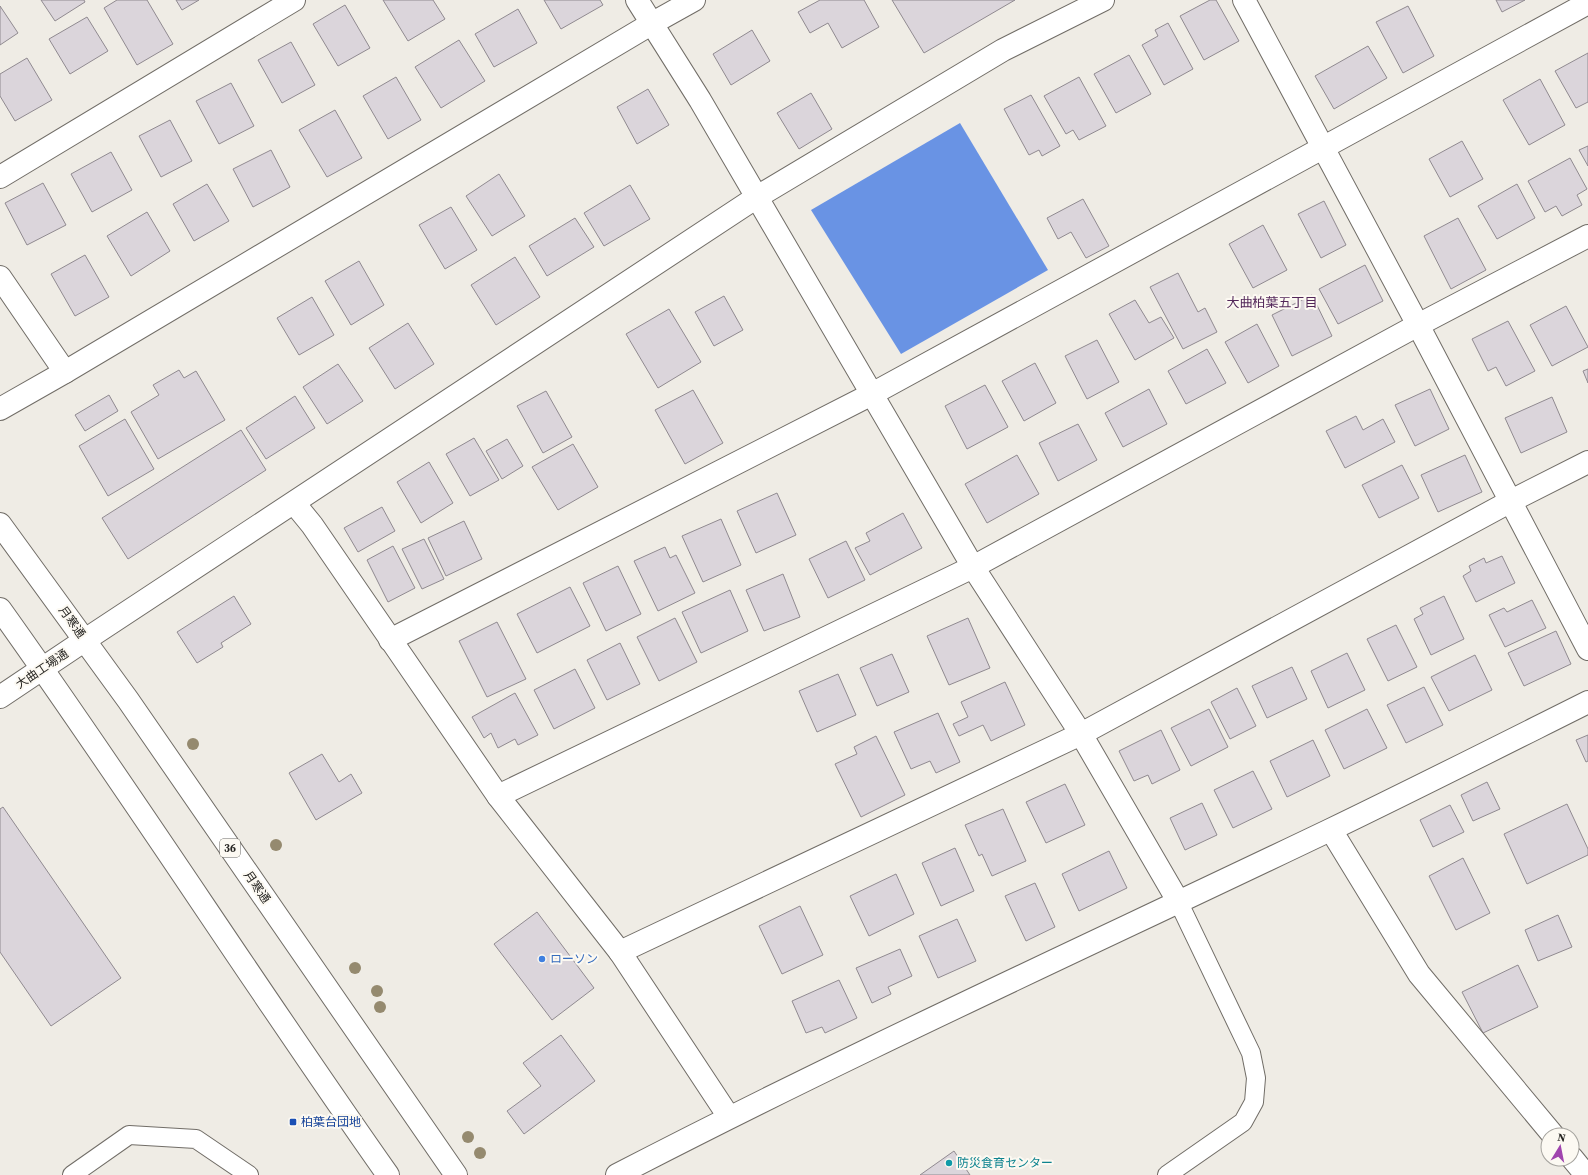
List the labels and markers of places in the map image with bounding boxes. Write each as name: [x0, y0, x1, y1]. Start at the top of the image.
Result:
place label: ローソン: [550, 951, 598, 967]
marker: ローソン: [537, 954, 547, 964]
place label: 柏葉台団地: [301, 1114, 361, 1130]
marker: 柏葉台団地: [288, 1117, 298, 1127]
place label: 防災食育センター: [957, 1155, 1053, 1171]
marker: 防災食育センター: [944, 1158, 954, 1168]

